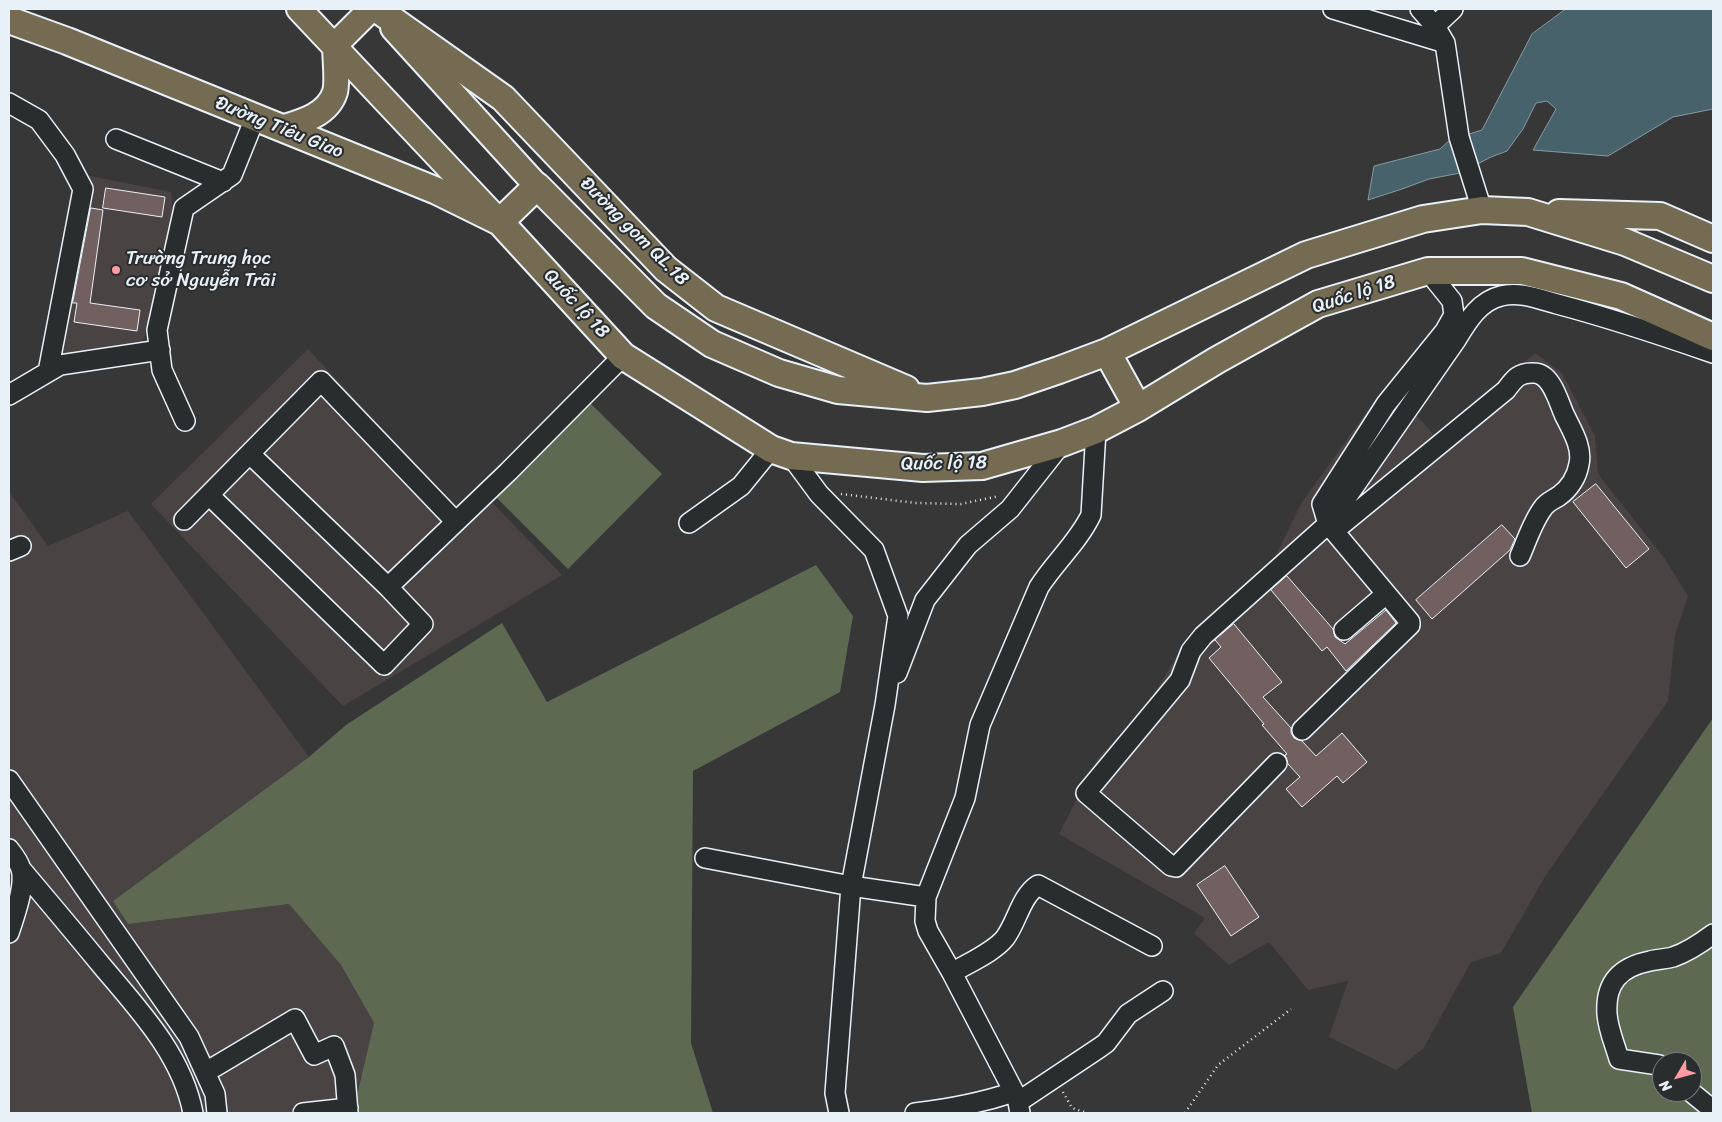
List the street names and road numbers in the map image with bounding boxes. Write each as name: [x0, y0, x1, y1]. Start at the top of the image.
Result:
street label: Đường Tiêu Giao: [212, 92, 346, 164]
street label: Đường gom QL.18: [575, 173, 693, 291]
street label: Quốc lộ 18: [538, 265, 614, 343]
street label: Quốc lộ 18: [1309, 271, 1399, 319]
street label: Quốc lộ 18: [901, 452, 987, 476]

